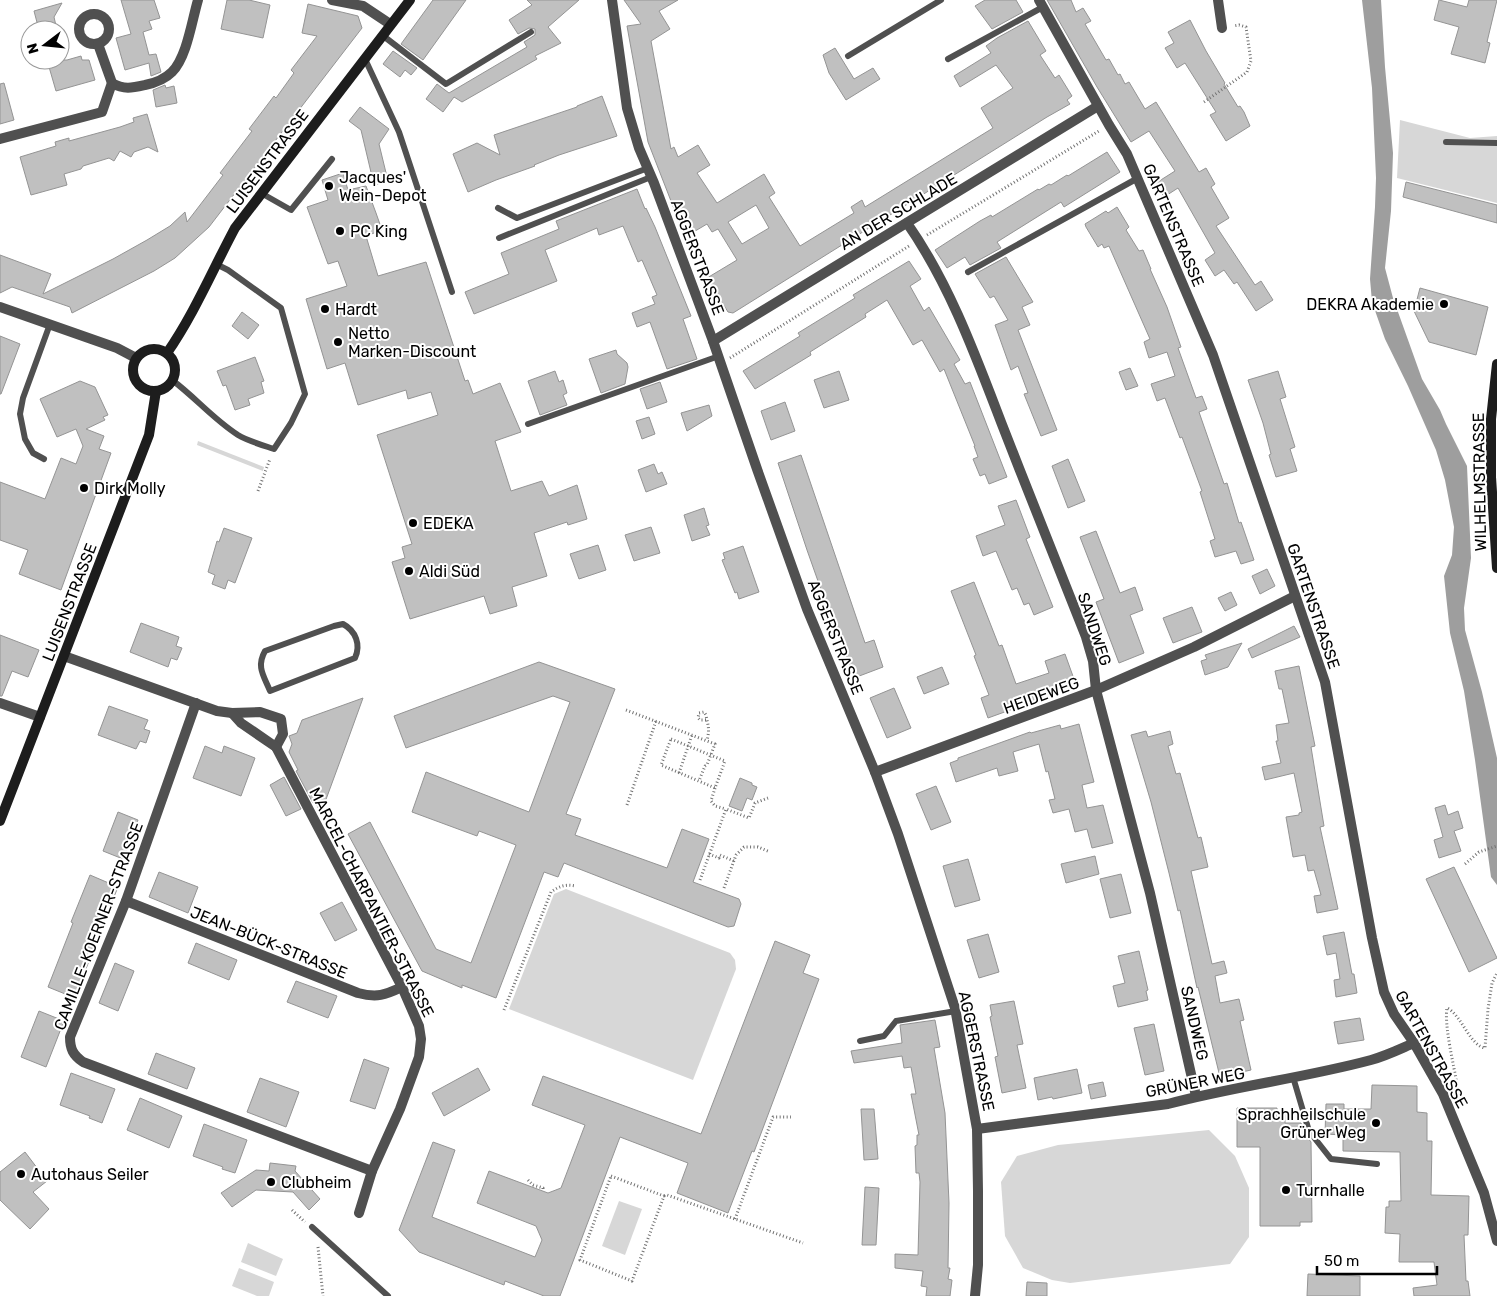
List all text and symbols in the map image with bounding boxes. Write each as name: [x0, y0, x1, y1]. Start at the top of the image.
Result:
north arrow: [20, 20, 70, 70]
text: N: [23, 41, 43, 56]
street label: LUISENSTRASSE: [222, 106, 313, 217]
street label: GARTENSTRASSE: [1139, 161, 1208, 289]
place label: Jacques' Wein-Depot: [339, 168, 427, 205]
street label: AN DER SCHLADE: [836, 169, 960, 254]
marker: Jacques' Wein-Depot: [323, 180, 335, 192]
street label: AGGERSTRASSE: [667, 197, 728, 318]
place label: PC King: [350, 222, 408, 241]
marker: PC King: [334, 225, 346, 237]
place label: DEKRA Akademie: [1306, 295, 1434, 314]
marker: DEKRA Akademie: [1438, 298, 1450, 310]
place label: Hardt: [335, 300, 377, 319]
marker: Hardt: [319, 303, 331, 315]
place label: Netto Marken-Discount: [348, 324, 476, 361]
marker: Netto Marken-Discount: [332, 336, 344, 348]
street label: WILHELMSTRASSE: [1469, 412, 1490, 552]
place label: Dirk Molly: [94, 479, 166, 498]
marker: Dirk Molly: [78, 482, 90, 494]
place label: EDEKA: [423, 514, 474, 533]
marker: EDEKA: [407, 517, 419, 529]
street label: LUISENSTRASSE: [38, 541, 101, 664]
street label: GARTENSTRASSE: [1283, 541, 1344, 671]
place label: Aldi Süd: [419, 562, 480, 581]
marker: Aldi Süd: [403, 565, 415, 577]
street label: AGGERSTRASSE: [804, 577, 867, 697]
street label: SANDWEG: [1074, 590, 1115, 668]
street label: HEIDEWEG: [1001, 673, 1082, 718]
street label: MARCEL-CHARPANTIER-STRASSE: [305, 784, 438, 1020]
street label: CAMILLE-KOERNER-STRASSE: [50, 819, 147, 1033]
street label: JEAN-BÜCK-STRASSE: [188, 902, 350, 983]
street label: SANDWEG: [1177, 984, 1212, 1062]
street label: GARTENSTRASSE: [1391, 987, 1472, 1111]
street label: AGGERSTRASSE: [955, 989, 999, 1113]
street label: GRÜNER WEG: [1144, 1064, 1246, 1101]
place label: Sprachheilschule Grüner Weg: [1237, 1105, 1366, 1142]
marker: Sprachheilschule Grüner Weg: [1370, 1117, 1382, 1129]
place label: Autohaus Seiler: [31, 1165, 149, 1184]
marker: Autohaus Seiler: [15, 1168, 27, 1180]
place label: Clubheim: [281, 1173, 352, 1192]
marker: Clubheim: [265, 1176, 277, 1188]
place label: Turnhalle: [1296, 1181, 1365, 1200]
marker: Turnhalle: [1280, 1184, 1292, 1196]
scale bar: [1317, 1244, 1437, 1276]
text: 50 m: [1324, 1252, 1359, 1270]

